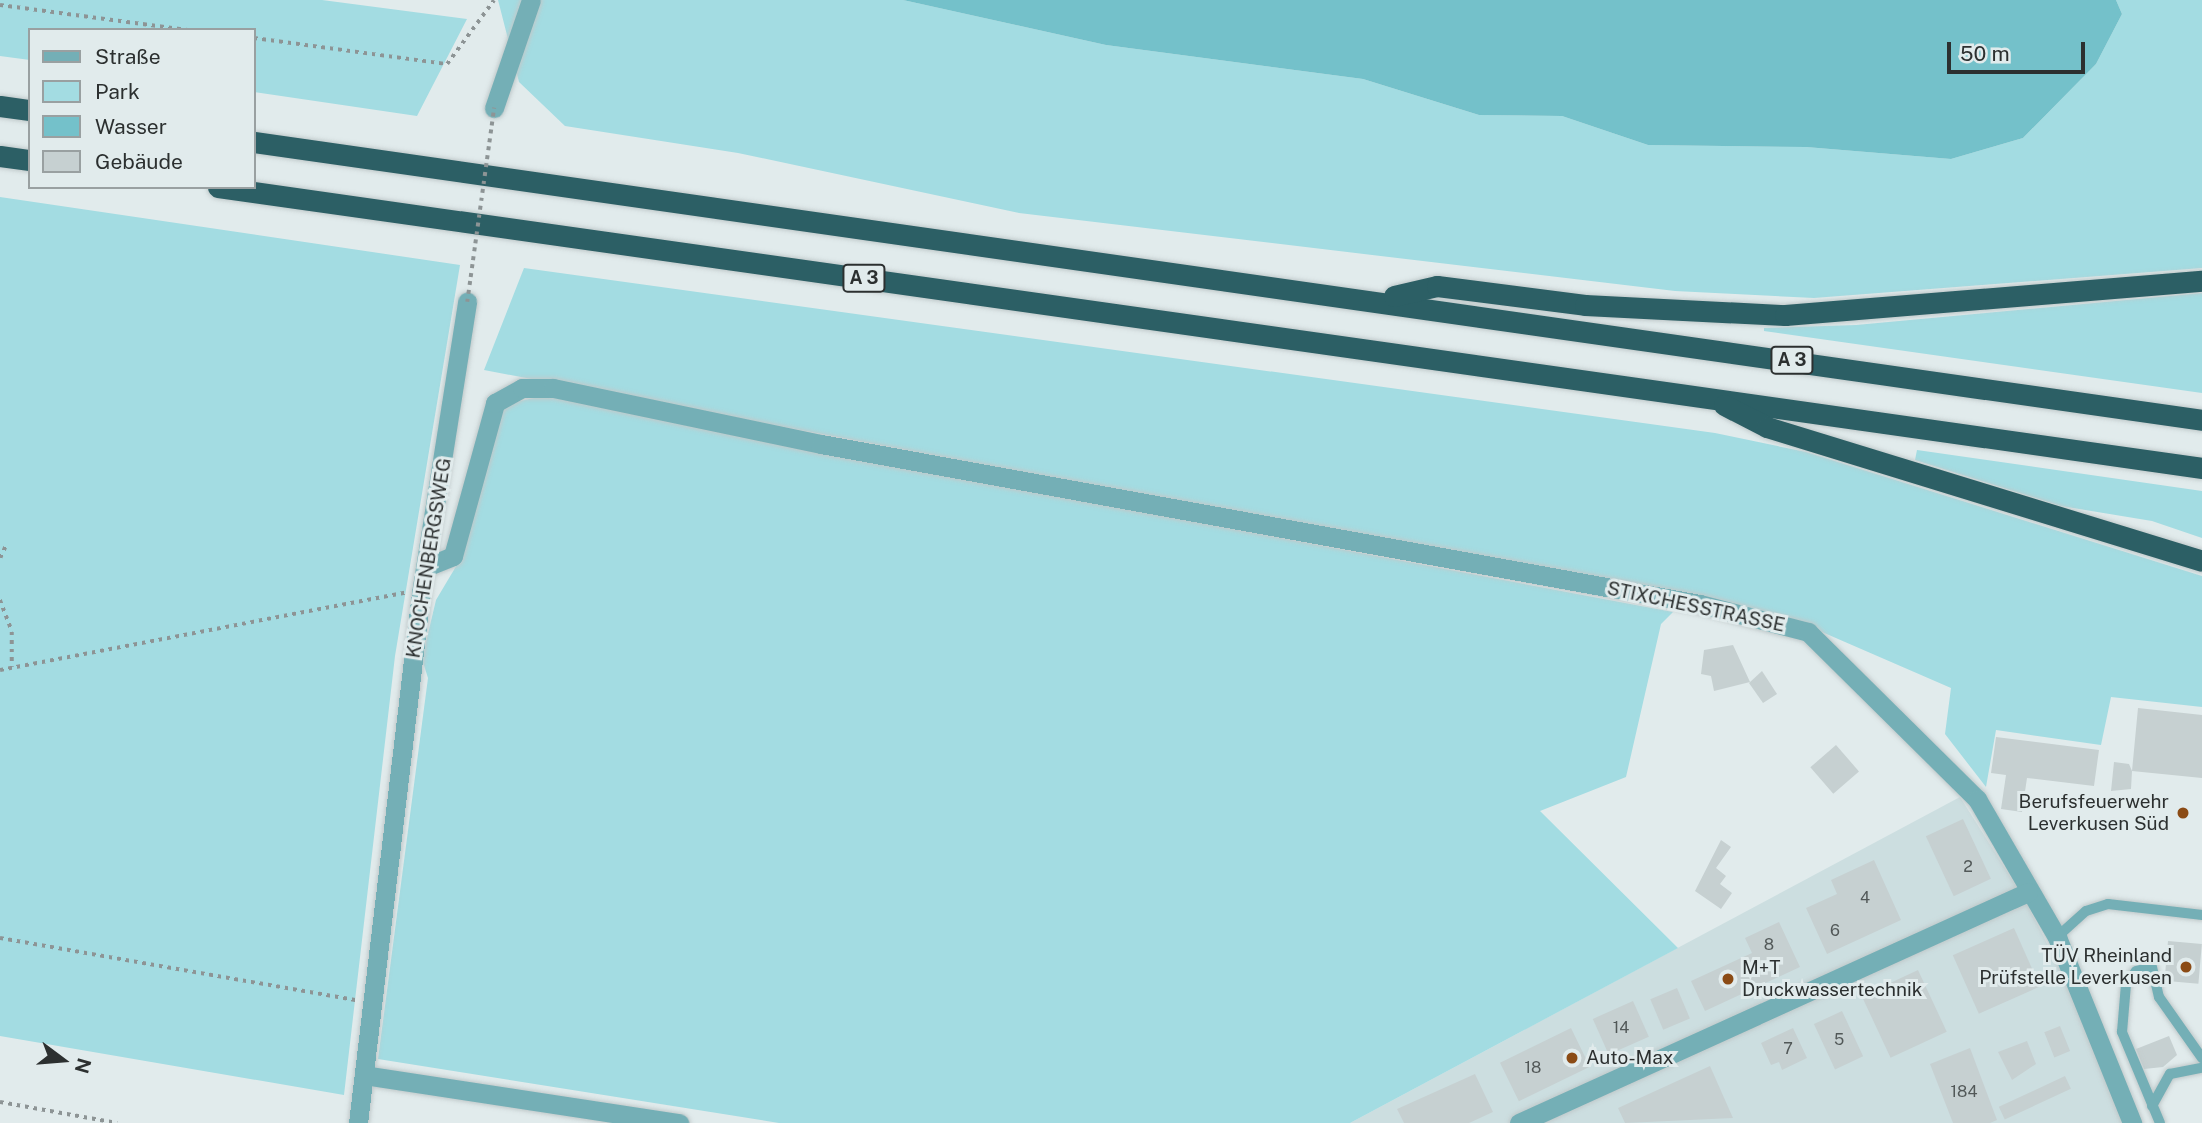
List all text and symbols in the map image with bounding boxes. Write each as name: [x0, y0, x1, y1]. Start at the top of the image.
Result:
legend: [28, 28, 256, 189]
scale bar: [1950, 28, 2088, 72]
text: 50 m: [1960, 41, 2010, 66]
text: Straße: [95, 44, 161, 69]
text: Park: [95, 79, 140, 104]
text: Wasser: [95, 114, 167, 139]
text: Gebäude: [95, 149, 183, 174]
road number: A 3: [841, 264, 887, 292]
road number: A 3: [1769, 346, 1815, 374]
street label: KNOCHENBERGSWEG: [402, 456, 456, 660]
street label: STIXCHESSTRASSE: [1605, 577, 1787, 637]
place label: Berufsfeuerwehr Leverkusen Süd: [2019, 791, 2169, 835]
marker: Berufsfeuerwehr Leverkusen Süd: [2175, 805, 2191, 821]
house number: 2: [1963, 857, 1973, 877]
house number: 4: [1860, 888, 1870, 908]
house number: 6: [1830, 921, 1840, 941]
house number: 8: [1764, 935, 1774, 955]
place label: TÜV Rheinland Prüfstelle Leverkusen: [1979, 945, 2172, 989]
place label: M+T Druckwassertechnik: [1742, 957, 1922, 1001]
marker: TÜV Rheinland Prüfstelle Leverkusen: [2178, 959, 2194, 975]
marker: M+T Druckwassertechnik: [1720, 971, 1736, 987]
house number: 14: [1613, 1018, 1629, 1038]
north arrow: [28, 1025, 98, 1095]
house number: 5: [1834, 1030, 1844, 1050]
house number: 7: [1783, 1039, 1793, 1059]
place label: Auto-Max: [1586, 1047, 1673, 1069]
marker: Auto-Max: [1564, 1050, 1580, 1066]
text: N: [71, 1056, 96, 1076]
house number: 18: [1525, 1058, 1541, 1078]
house number: 184: [1951, 1082, 1977, 1102]

